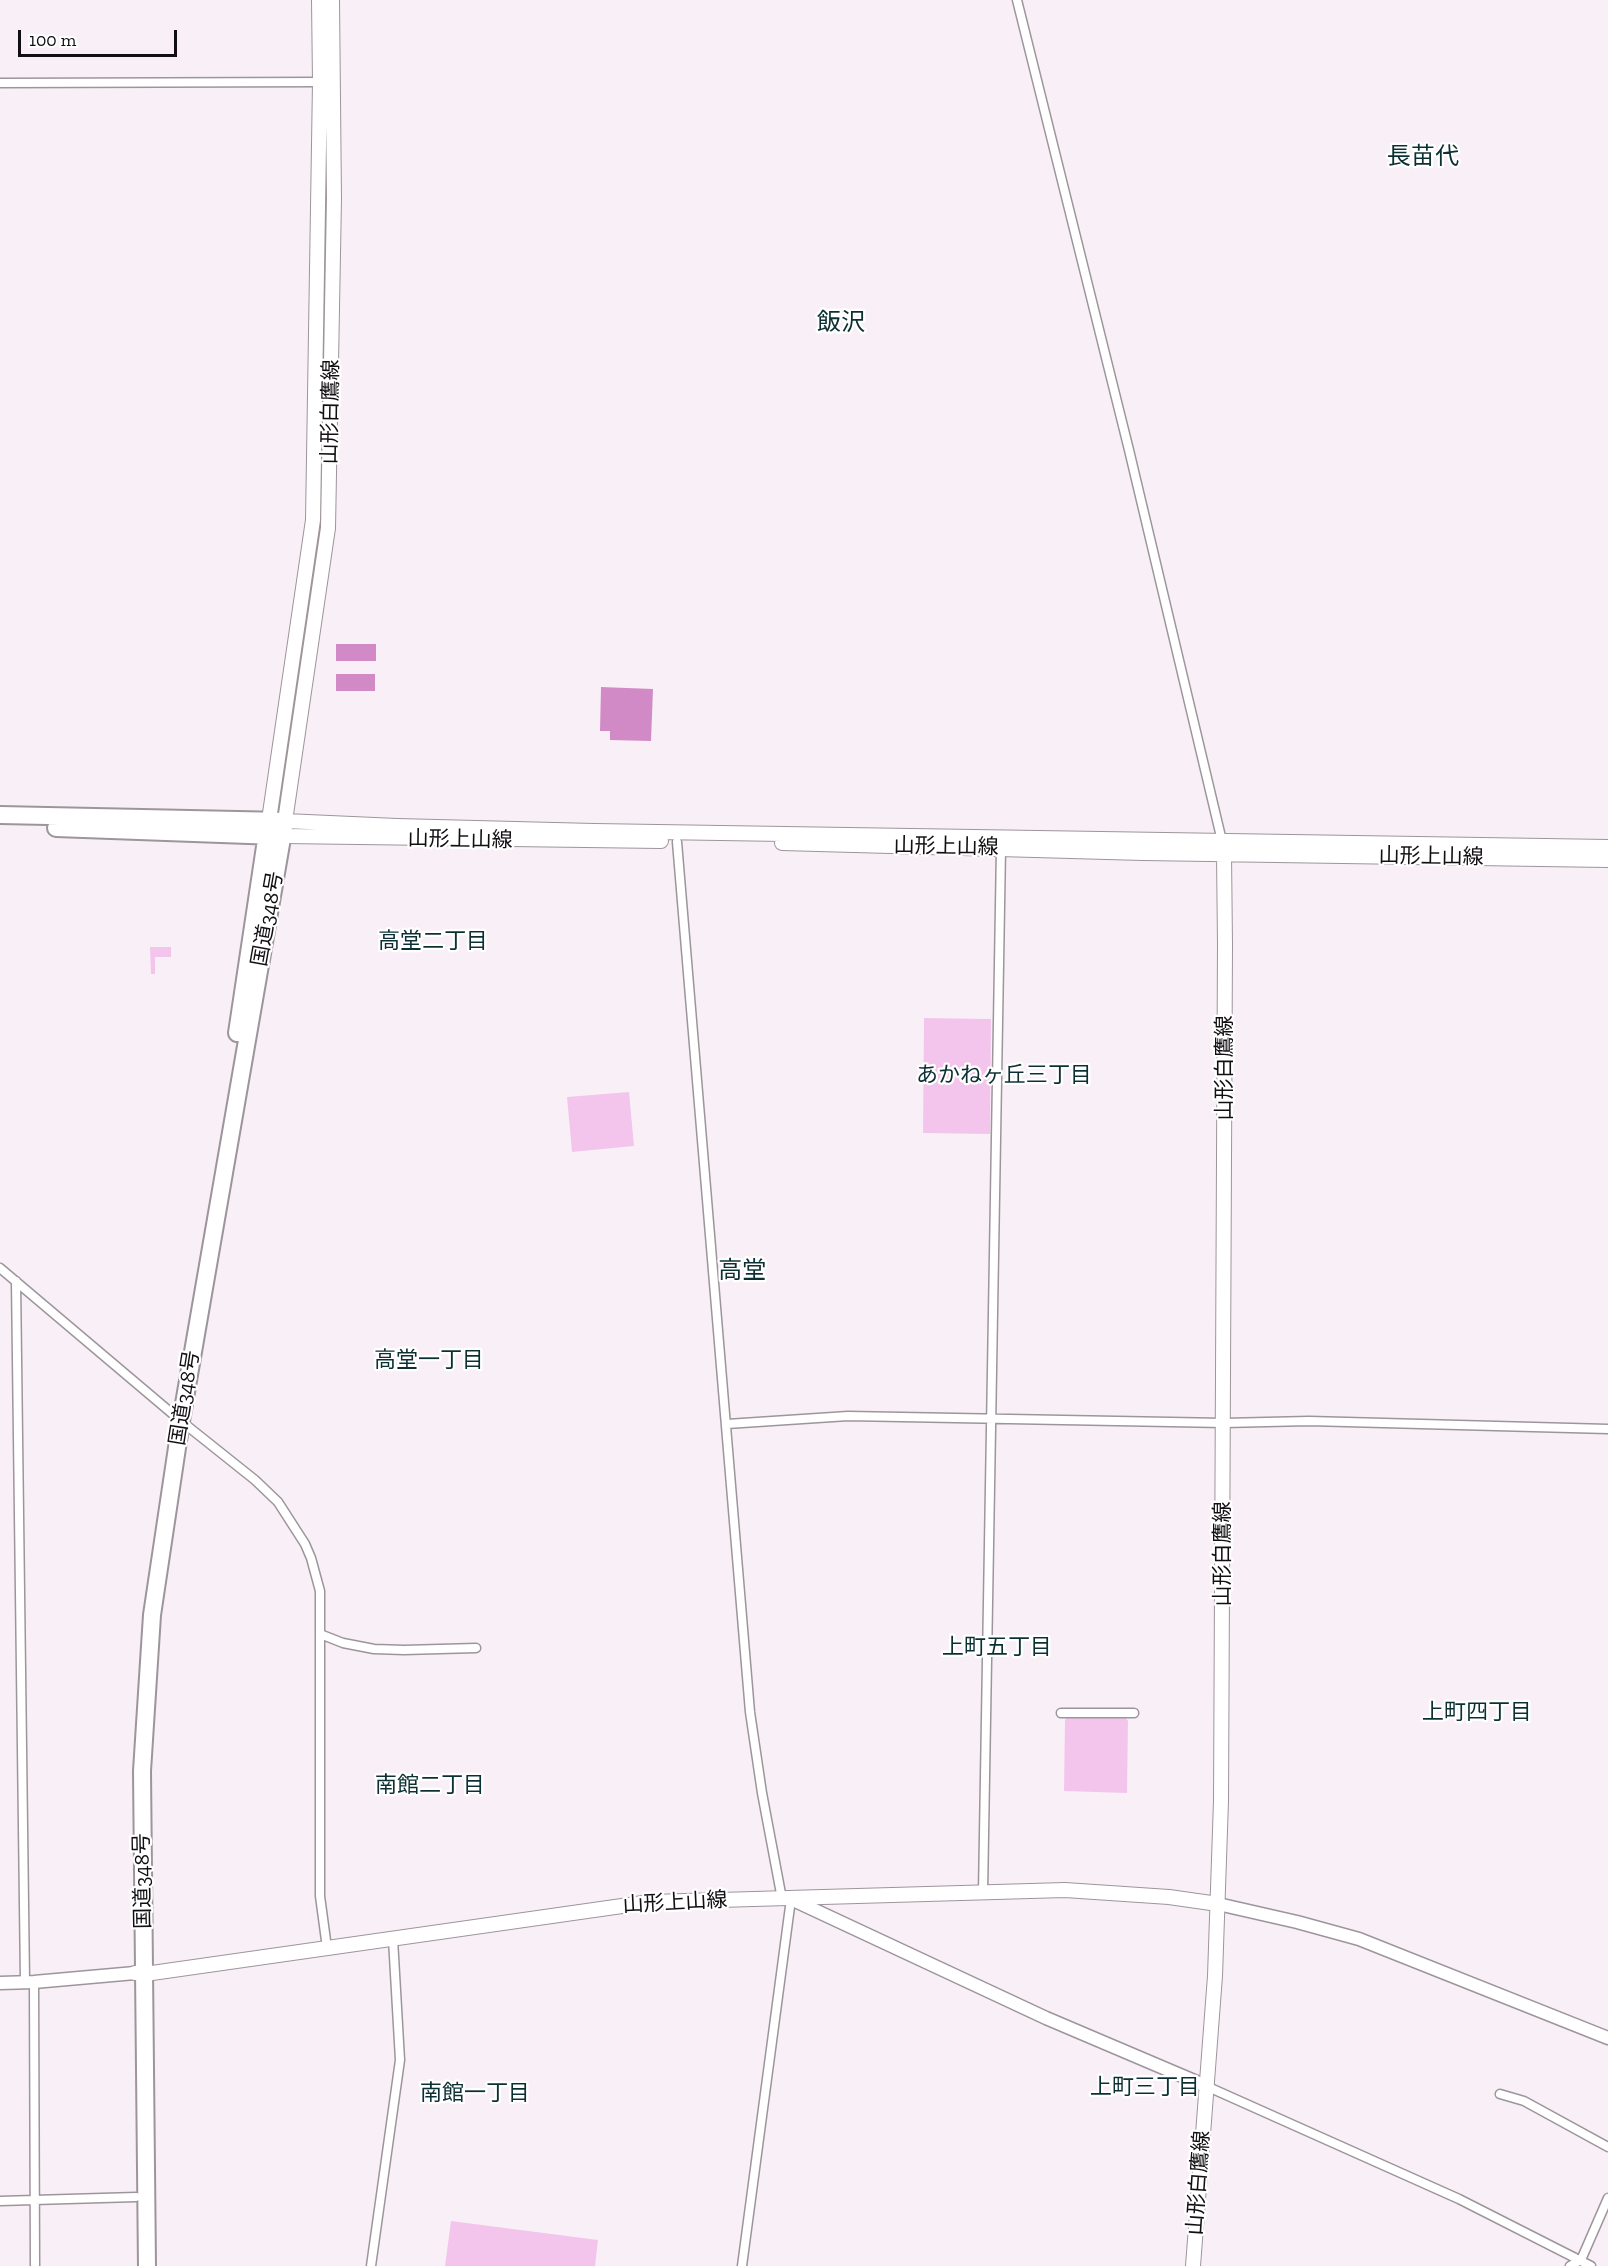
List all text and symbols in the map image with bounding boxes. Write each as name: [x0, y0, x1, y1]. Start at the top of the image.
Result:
scale bar: [21, 18, 180, 56]
text: 100 m: [29, 29, 76, 51]
district label: 長苗代: [1387, 143, 1459, 171]
district label: 飯沢: [817, 309, 865, 337]
street label: 山形白鷹線: [317, 359, 345, 465]
street label: 山形上山線: [407, 826, 513, 854]
street label: 山形上山線: [893, 833, 999, 861]
street label: 山形上山線: [1378, 843, 1484, 871]
street label: 国道348号: [247, 870, 289, 968]
district label: 高堂二丁目: [378, 929, 488, 955]
street label: 山形白鷹線: [1212, 1016, 1238, 1120]
district label: あかねヶ丘三丁目: [916, 1063, 1092, 1089]
district label: 高堂: [718, 1257, 766, 1285]
district label: 高堂一丁目: [374, 1348, 484, 1374]
street label: 国道348号: [165, 1349, 205, 1447]
street label: 山形白鷹線: [1210, 1502, 1236, 1606]
district label: 上町五丁目: [942, 1635, 1052, 1661]
district label: 上町四丁目: [1422, 1700, 1532, 1726]
district label: 南館二丁目: [375, 1773, 485, 1799]
street label: 国道348号: [130, 1833, 156, 1929]
street label: 山形上山線: [622, 1888, 728, 1918]
district label: 上町三丁目: [1090, 2075, 1200, 2101]
district label: 南館一丁目: [420, 2081, 530, 2107]
street label: 山形白鷹線: [1183, 2130, 1215, 2236]

